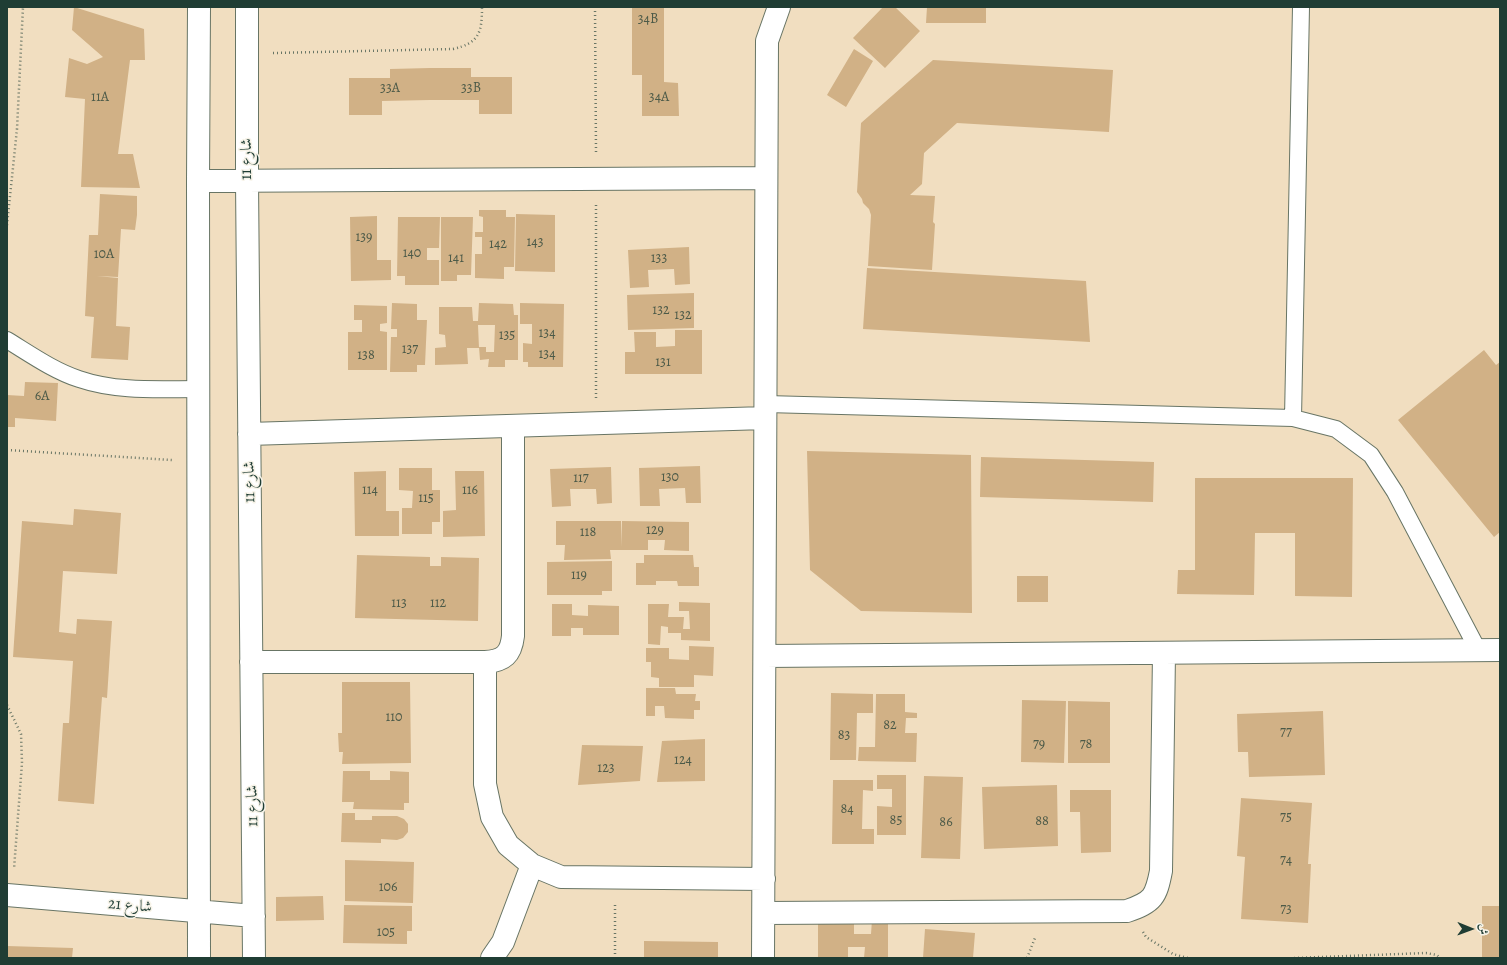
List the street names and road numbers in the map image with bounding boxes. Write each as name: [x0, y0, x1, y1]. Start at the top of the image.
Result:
street label: شارع 11: [237, 138, 257, 180]
street label: شارع 11: [240, 461, 260, 503]
street label: شارع 11: [243, 785, 263, 827]
street label: شارع 21: [107, 895, 153, 917]

